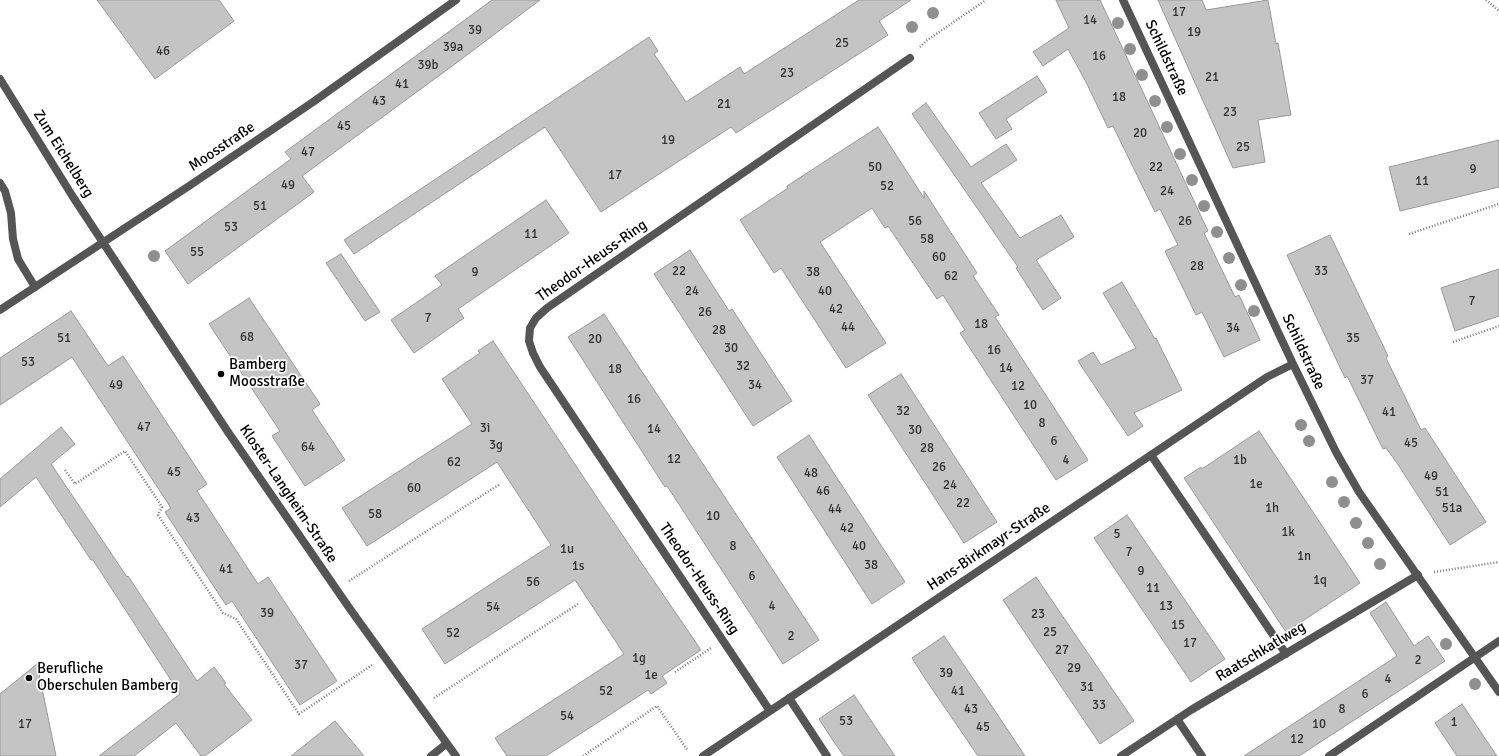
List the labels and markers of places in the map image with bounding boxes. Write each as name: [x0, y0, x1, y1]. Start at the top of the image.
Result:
place label: Bamberg Moosstraße: [229, 356, 305, 391]
marker: Bamberg Moosstraße: [216, 369, 226, 379]
place label: Berufliche Oberschulen Bamberg: [37, 660, 178, 695]
marker: Berufliche Oberschulen Bamberg: [24, 673, 34, 683]

